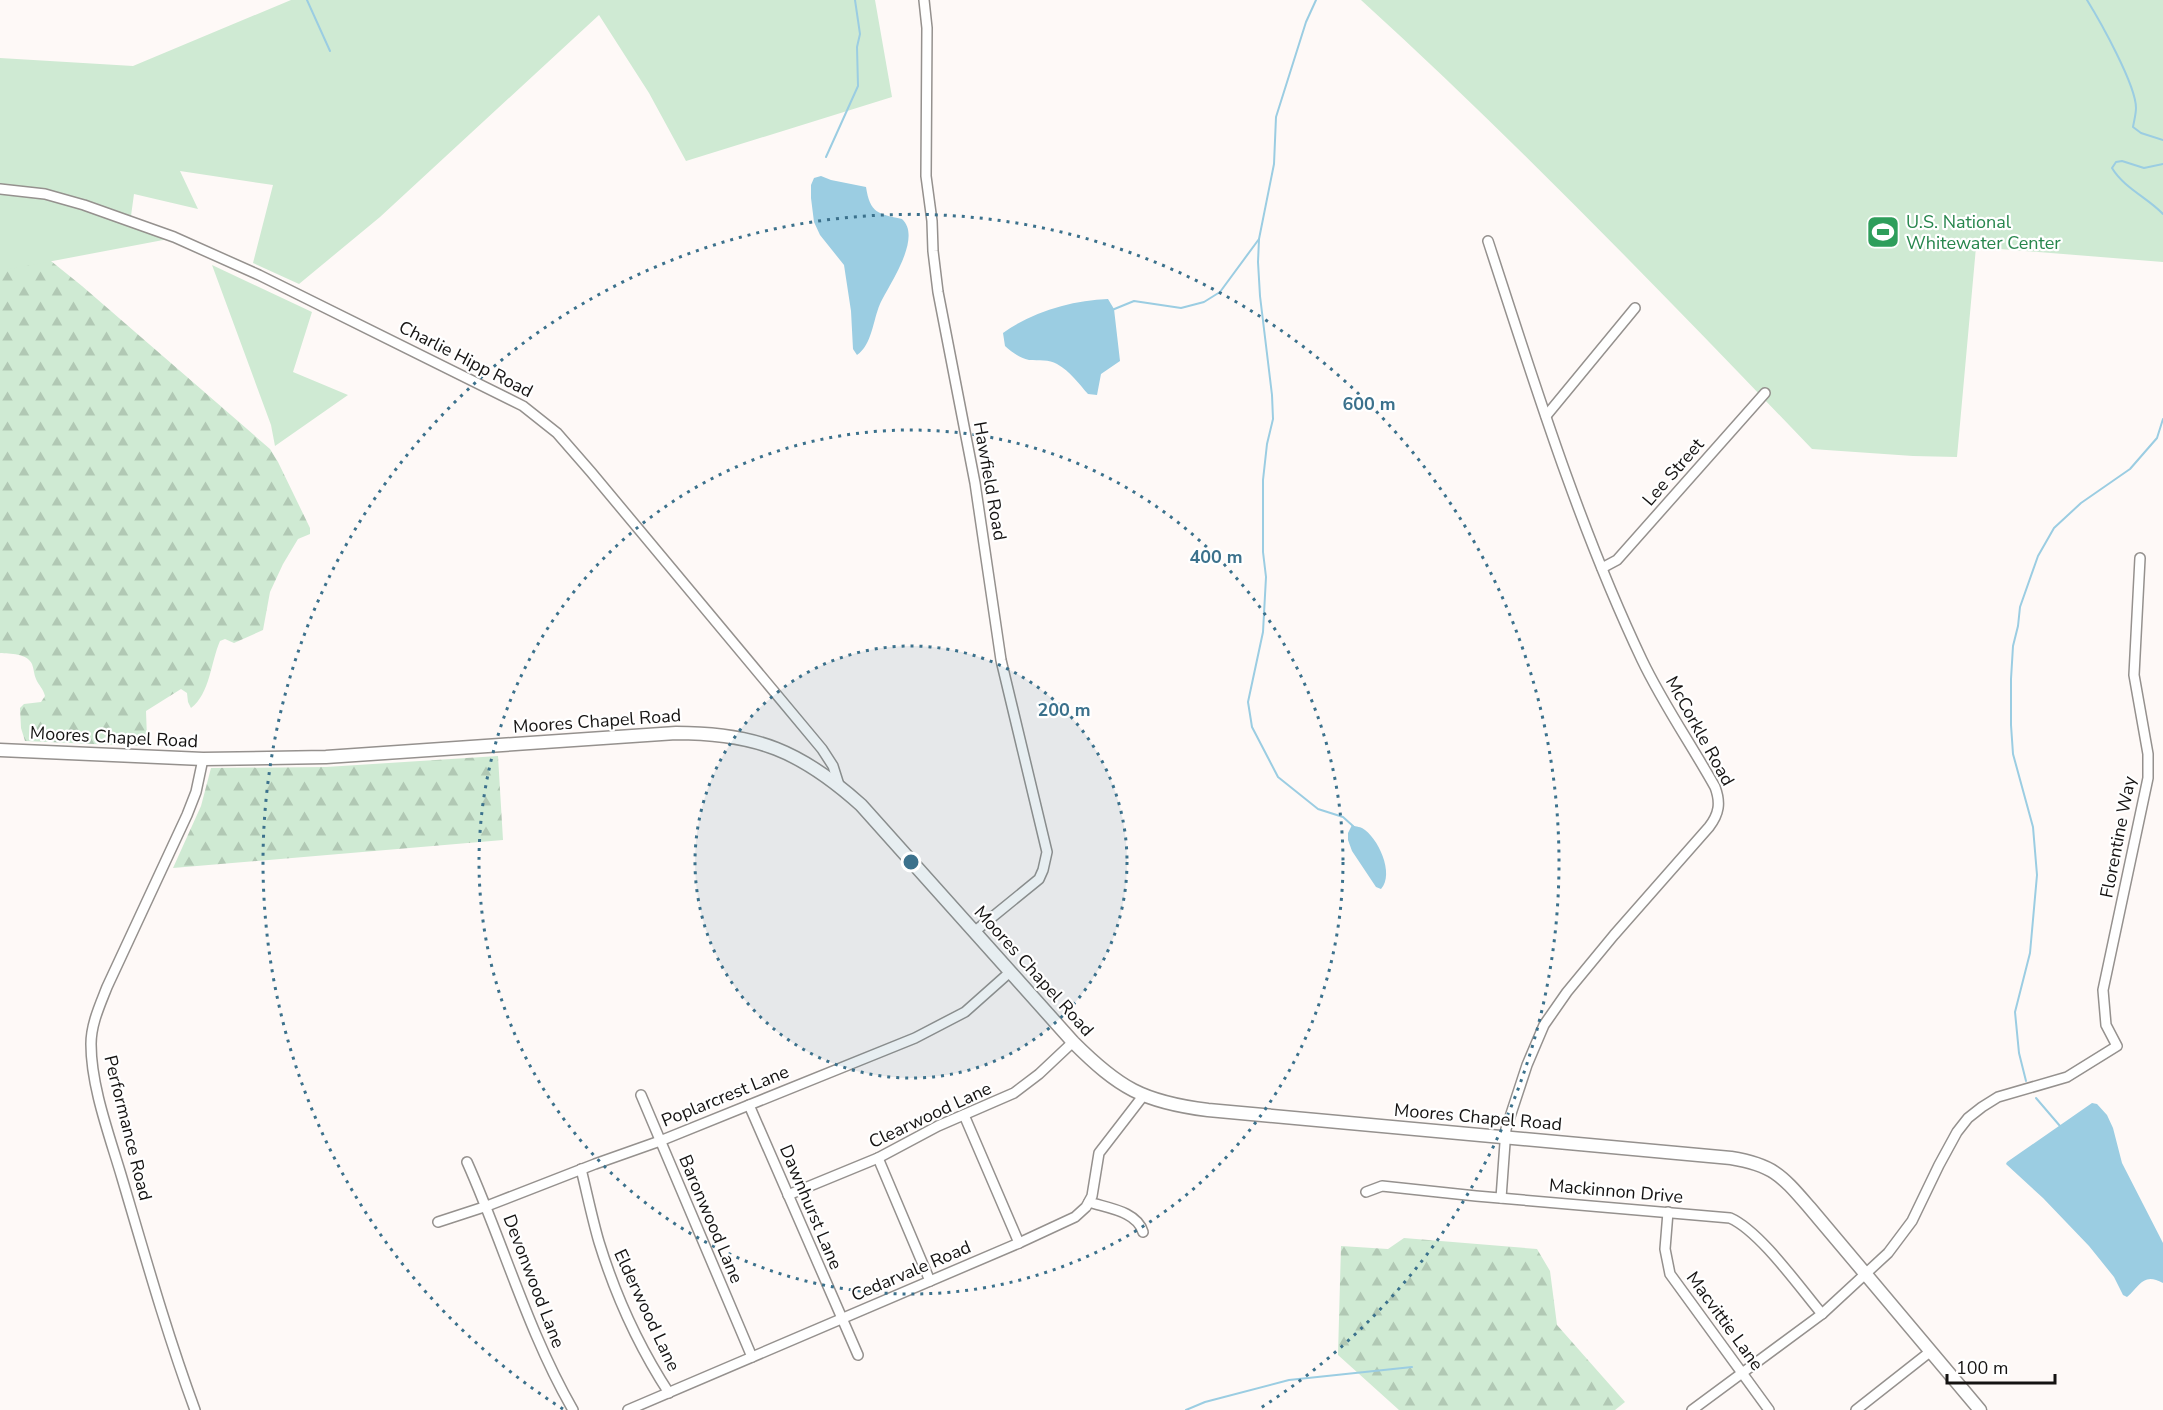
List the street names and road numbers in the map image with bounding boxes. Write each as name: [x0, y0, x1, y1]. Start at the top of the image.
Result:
street label: Charlie Hipp Road: [395, 315, 537, 403]
street label: Hawfield Road: [968, 420, 1012, 542]
street label: Lee Street: [1637, 432, 1710, 511]
street label: McCorkle Road: [1660, 672, 1740, 790]
street label: Moores Chapel Road: [512, 703, 682, 739]
street label: Moores Chapel Road: [29, 721, 199, 753]
street label: Florentine Way: [2094, 773, 2142, 900]
street label: Moores Chapel Road: [969, 900, 1099, 1042]
street label: Performance Road: [98, 1053, 158, 1203]
street label: Poplarcrest Lane: [658, 1059, 792, 1133]
street label: Clearwood Lane: [865, 1076, 995, 1154]
street label: Moores Chapel Road: [1393, 1098, 1563, 1136]
street label: Dawnhurst Lane: [774, 1141, 848, 1273]
street label: Baronwood Lane: [673, 1151, 749, 1287]
street label: Mackinnon Drive: [1548, 1173, 1684, 1209]
street label: Devonwood Lane: [497, 1211, 571, 1351]
street label: Cedarvale Road: [847, 1235, 975, 1307]
street label: Elderwood Lane: [608, 1245, 686, 1375]
street label: Macvittie Lane: [1681, 1267, 1769, 1375]

